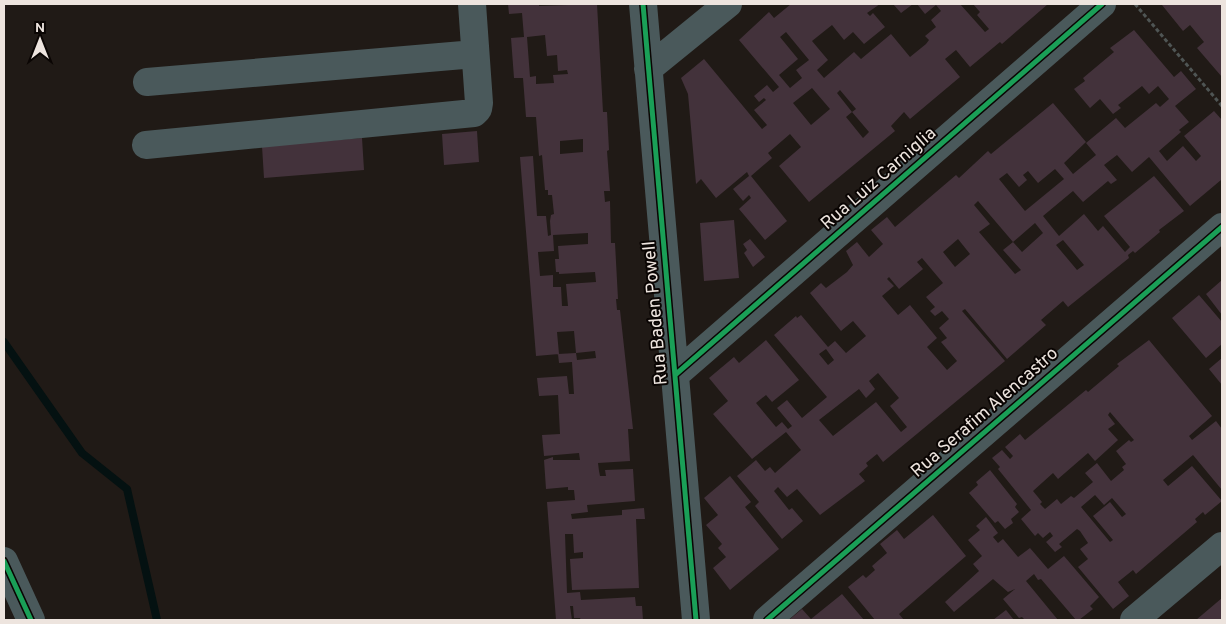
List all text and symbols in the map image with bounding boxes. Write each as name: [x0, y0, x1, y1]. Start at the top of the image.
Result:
north arrow: [15, 15, 65, 65]
text: N: [35, 20, 45, 37]
street label: Rua Luiz Carniglia: [817, 123, 941, 235]
street label: Rua Baden Powell: [638, 240, 674, 386]
street label: Rua Serafim Alencastro: [907, 343, 1063, 483]

